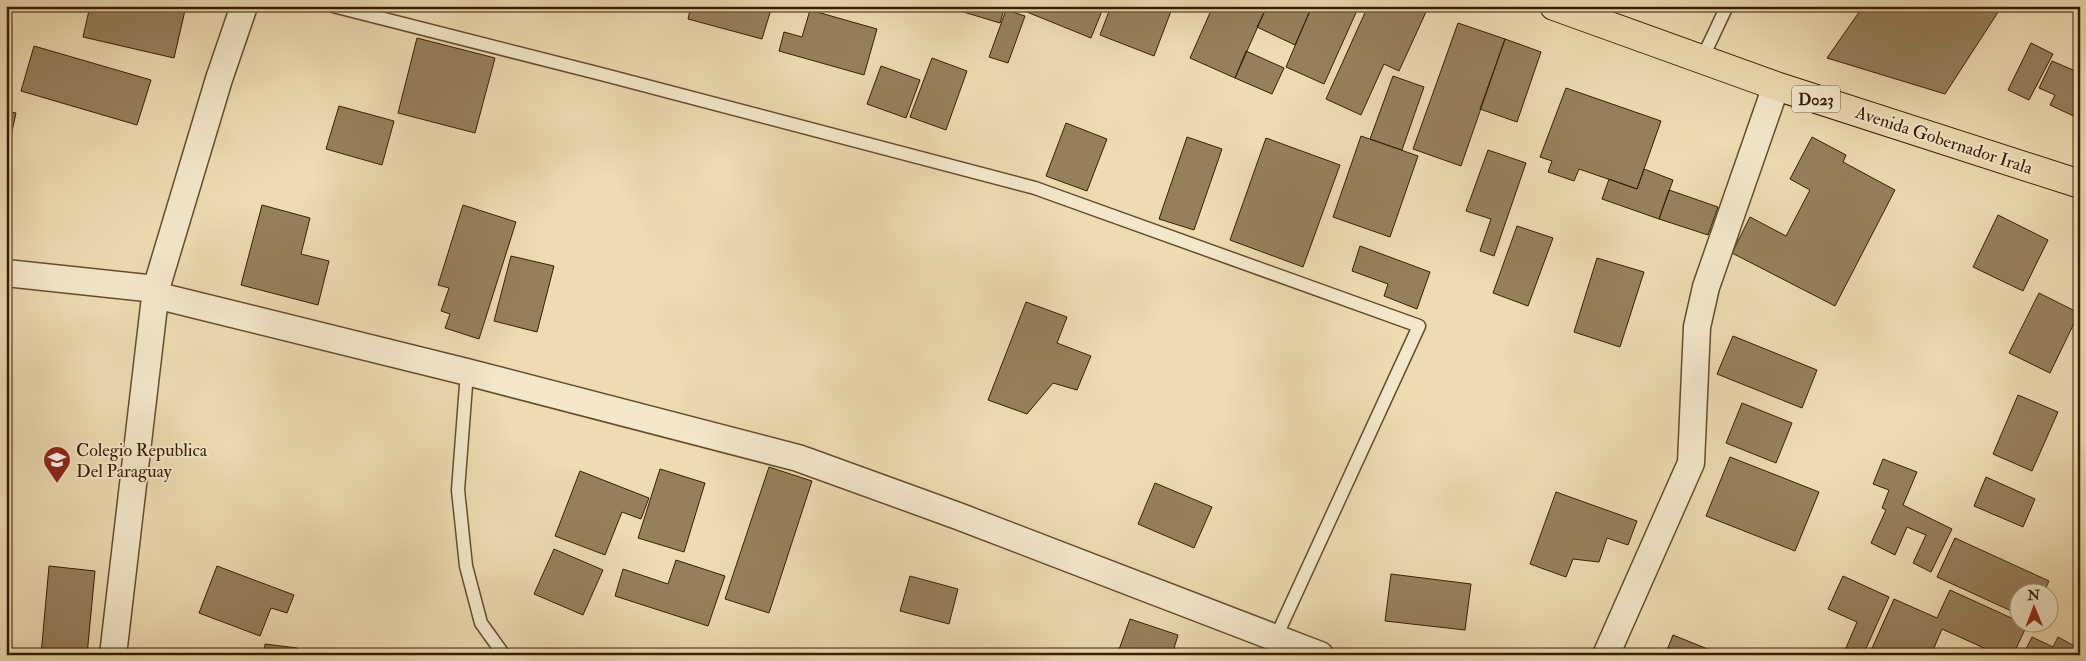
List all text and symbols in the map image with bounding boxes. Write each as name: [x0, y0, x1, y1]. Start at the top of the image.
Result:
road number: D023: [1792, 86, 1840, 112]
street label: Avenida Gobernador Irala: [1851, 101, 2036, 180]
place label: Colegio Republica Del Paraguay: [76, 439, 208, 483]
school or university icon: Colegio Republica Del Paraguay: [42, 445, 72, 484]
north arrow: [2008, 584, 2058, 634]
text: N: [2026, 587, 2041, 604]

